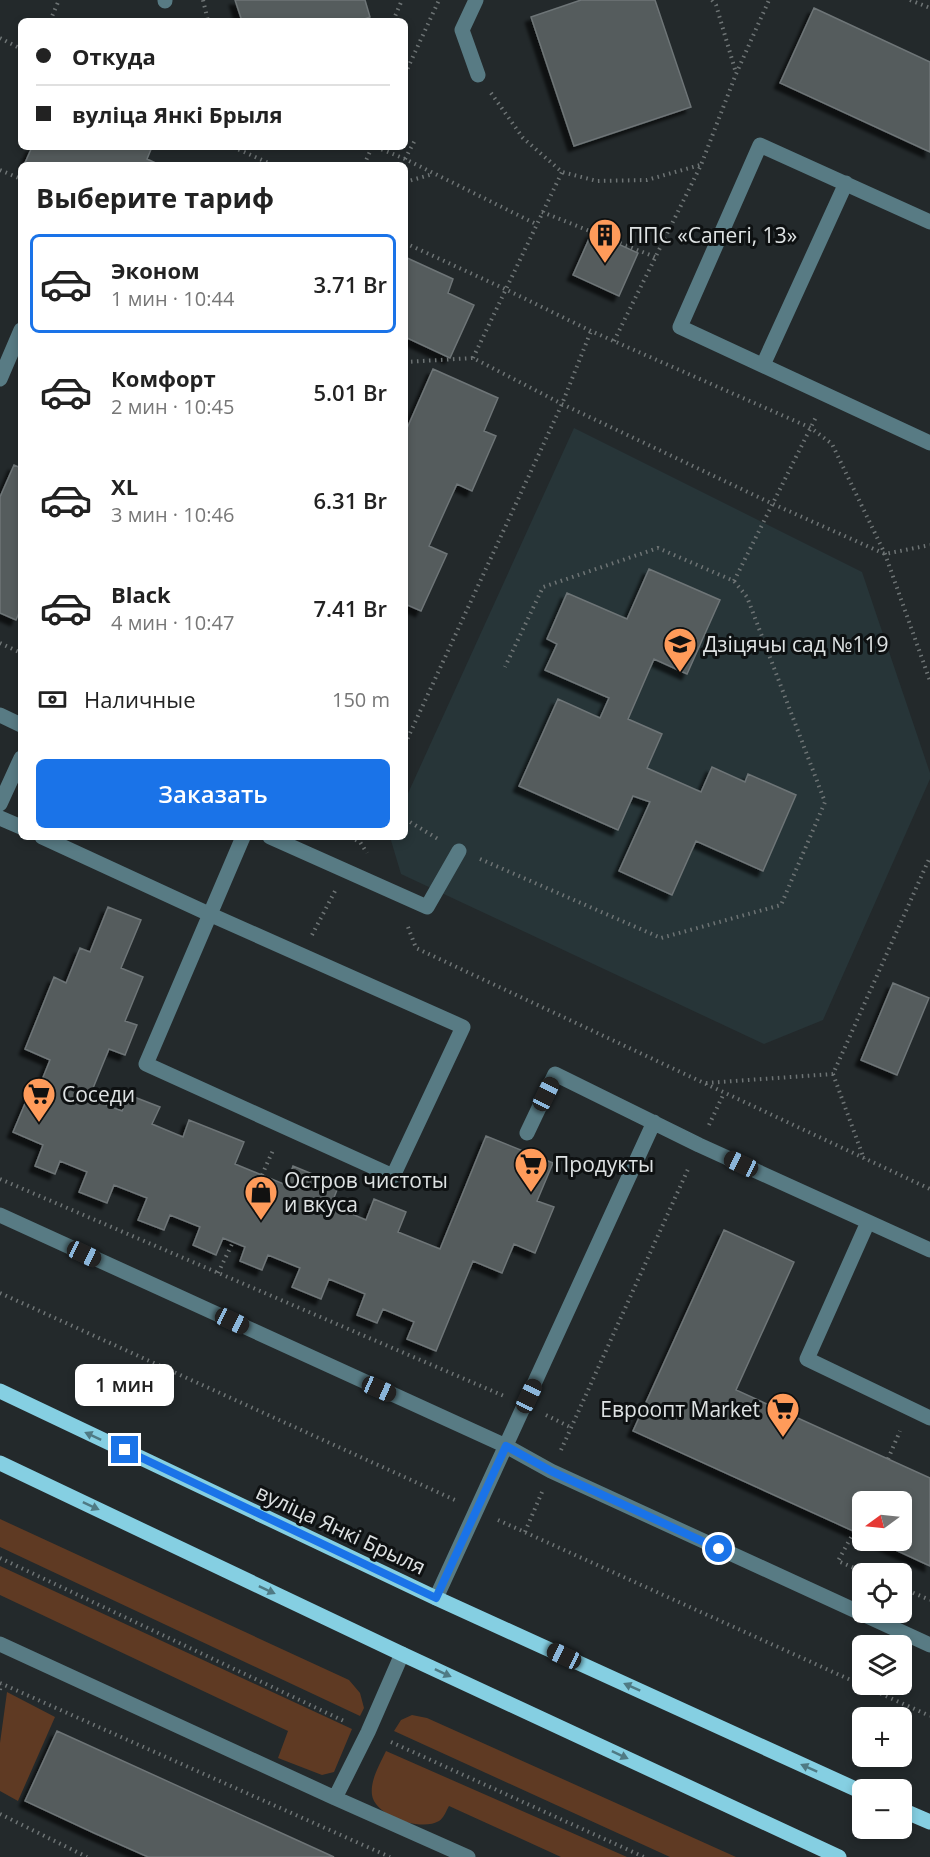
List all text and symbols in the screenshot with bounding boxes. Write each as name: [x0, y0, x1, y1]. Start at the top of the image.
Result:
text: Откуда: [72, 41, 156, 71]
text: вуліца Янкі Брыля: [72, 99, 283, 129]
text: Выберите тариф: [36, 179, 274, 216]
building icon: ППС «Сапегі, 13»: [587, 217, 623, 264]
place label: ППС «Сапегі, 13»: [628, 221, 797, 249]
text: Эконом: [111, 255, 200, 285]
icon: car: [39, 257, 93, 311]
text: 3.71 Br: [314, 269, 387, 299]
text: 1 мин · 10:44: [111, 285, 234, 312]
text: Комфорт: [111, 363, 216, 393]
icon: car: [39, 365, 93, 419]
text: 5.01 Br: [314, 377, 387, 407]
text: 2 мин · 10:45: [111, 393, 234, 420]
text: XL: [111, 471, 138, 501]
icon: car: [39, 473, 93, 527]
text: 6.31 Br: [314, 485, 387, 515]
text: 3 мин · 10:46: [111, 501, 234, 528]
text: Black: [111, 579, 171, 609]
icon: car: [39, 581, 93, 635]
text: 7.41 Br: [314, 593, 387, 623]
text: 4 мин · 10:47: [111, 609, 234, 636]
school or university icon: Дзіцячы сад №119: [662, 626, 698, 673]
place label: Дзіцячы сад №119: [703, 630, 889, 658]
icon: cash: [36, 683, 69, 716]
text: Наличные: [84, 684, 196, 714]
text: 150 m: [332, 686, 390, 713]
button: Заказать: [36, 759, 390, 828]
car: [530, 1074, 562, 1114]
supermarket icon: Соседи: [21, 1076, 57, 1123]
place label: Соседи: [62, 1080, 135, 1108]
supermarket icon: Продукты: [513, 1146, 549, 1193]
car: [721, 1148, 761, 1180]
place label: Продукты: [554, 1150, 654, 1178]
place label: Остров чистоты и вкуса: [284, 1166, 448, 1218]
shop icon: Остров чистоты и вкуса: [243, 1174, 279, 1221]
car: [64, 1238, 104, 1270]
car: [212, 1305, 252, 1337]
callout: 1 мин: [76, 1363, 174, 1405]
text: 1 мин: [95, 1371, 154, 1398]
car: [359, 1373, 399, 1405]
car: [513, 1376, 545, 1416]
supermarket icon: Евроопт Market: [765, 1391, 801, 1438]
place label: Евроопт Market: [600, 1395, 760, 1423]
one-way arrow: [85, 1431, 102, 1440]
route end: [111, 1436, 138, 1463]
street label: вуліца Янкі Брыля: [252, 1477, 430, 1581]
north arrow: [852, 1491, 912, 1551]
map controls: [852, 1491, 912, 1839]
one-way arrow: [82, 1501, 99, 1510]
route start: [705, 1535, 732, 1562]
button: locate: [852, 1563, 912, 1623]
one-way arrow: [258, 1585, 275, 1594]
button: layers: [852, 1635, 912, 1695]
car: [544, 1640, 584, 1672]
one-way arrow: [434, 1669, 451, 1678]
one-way arrow: [623, 1682, 640, 1691]
button: +: [852, 1707, 912, 1767]
one-way arrow: [611, 1751, 628, 1760]
one-way arrow: [801, 1763, 818, 1772]
button: −: [852, 1779, 912, 1839]

